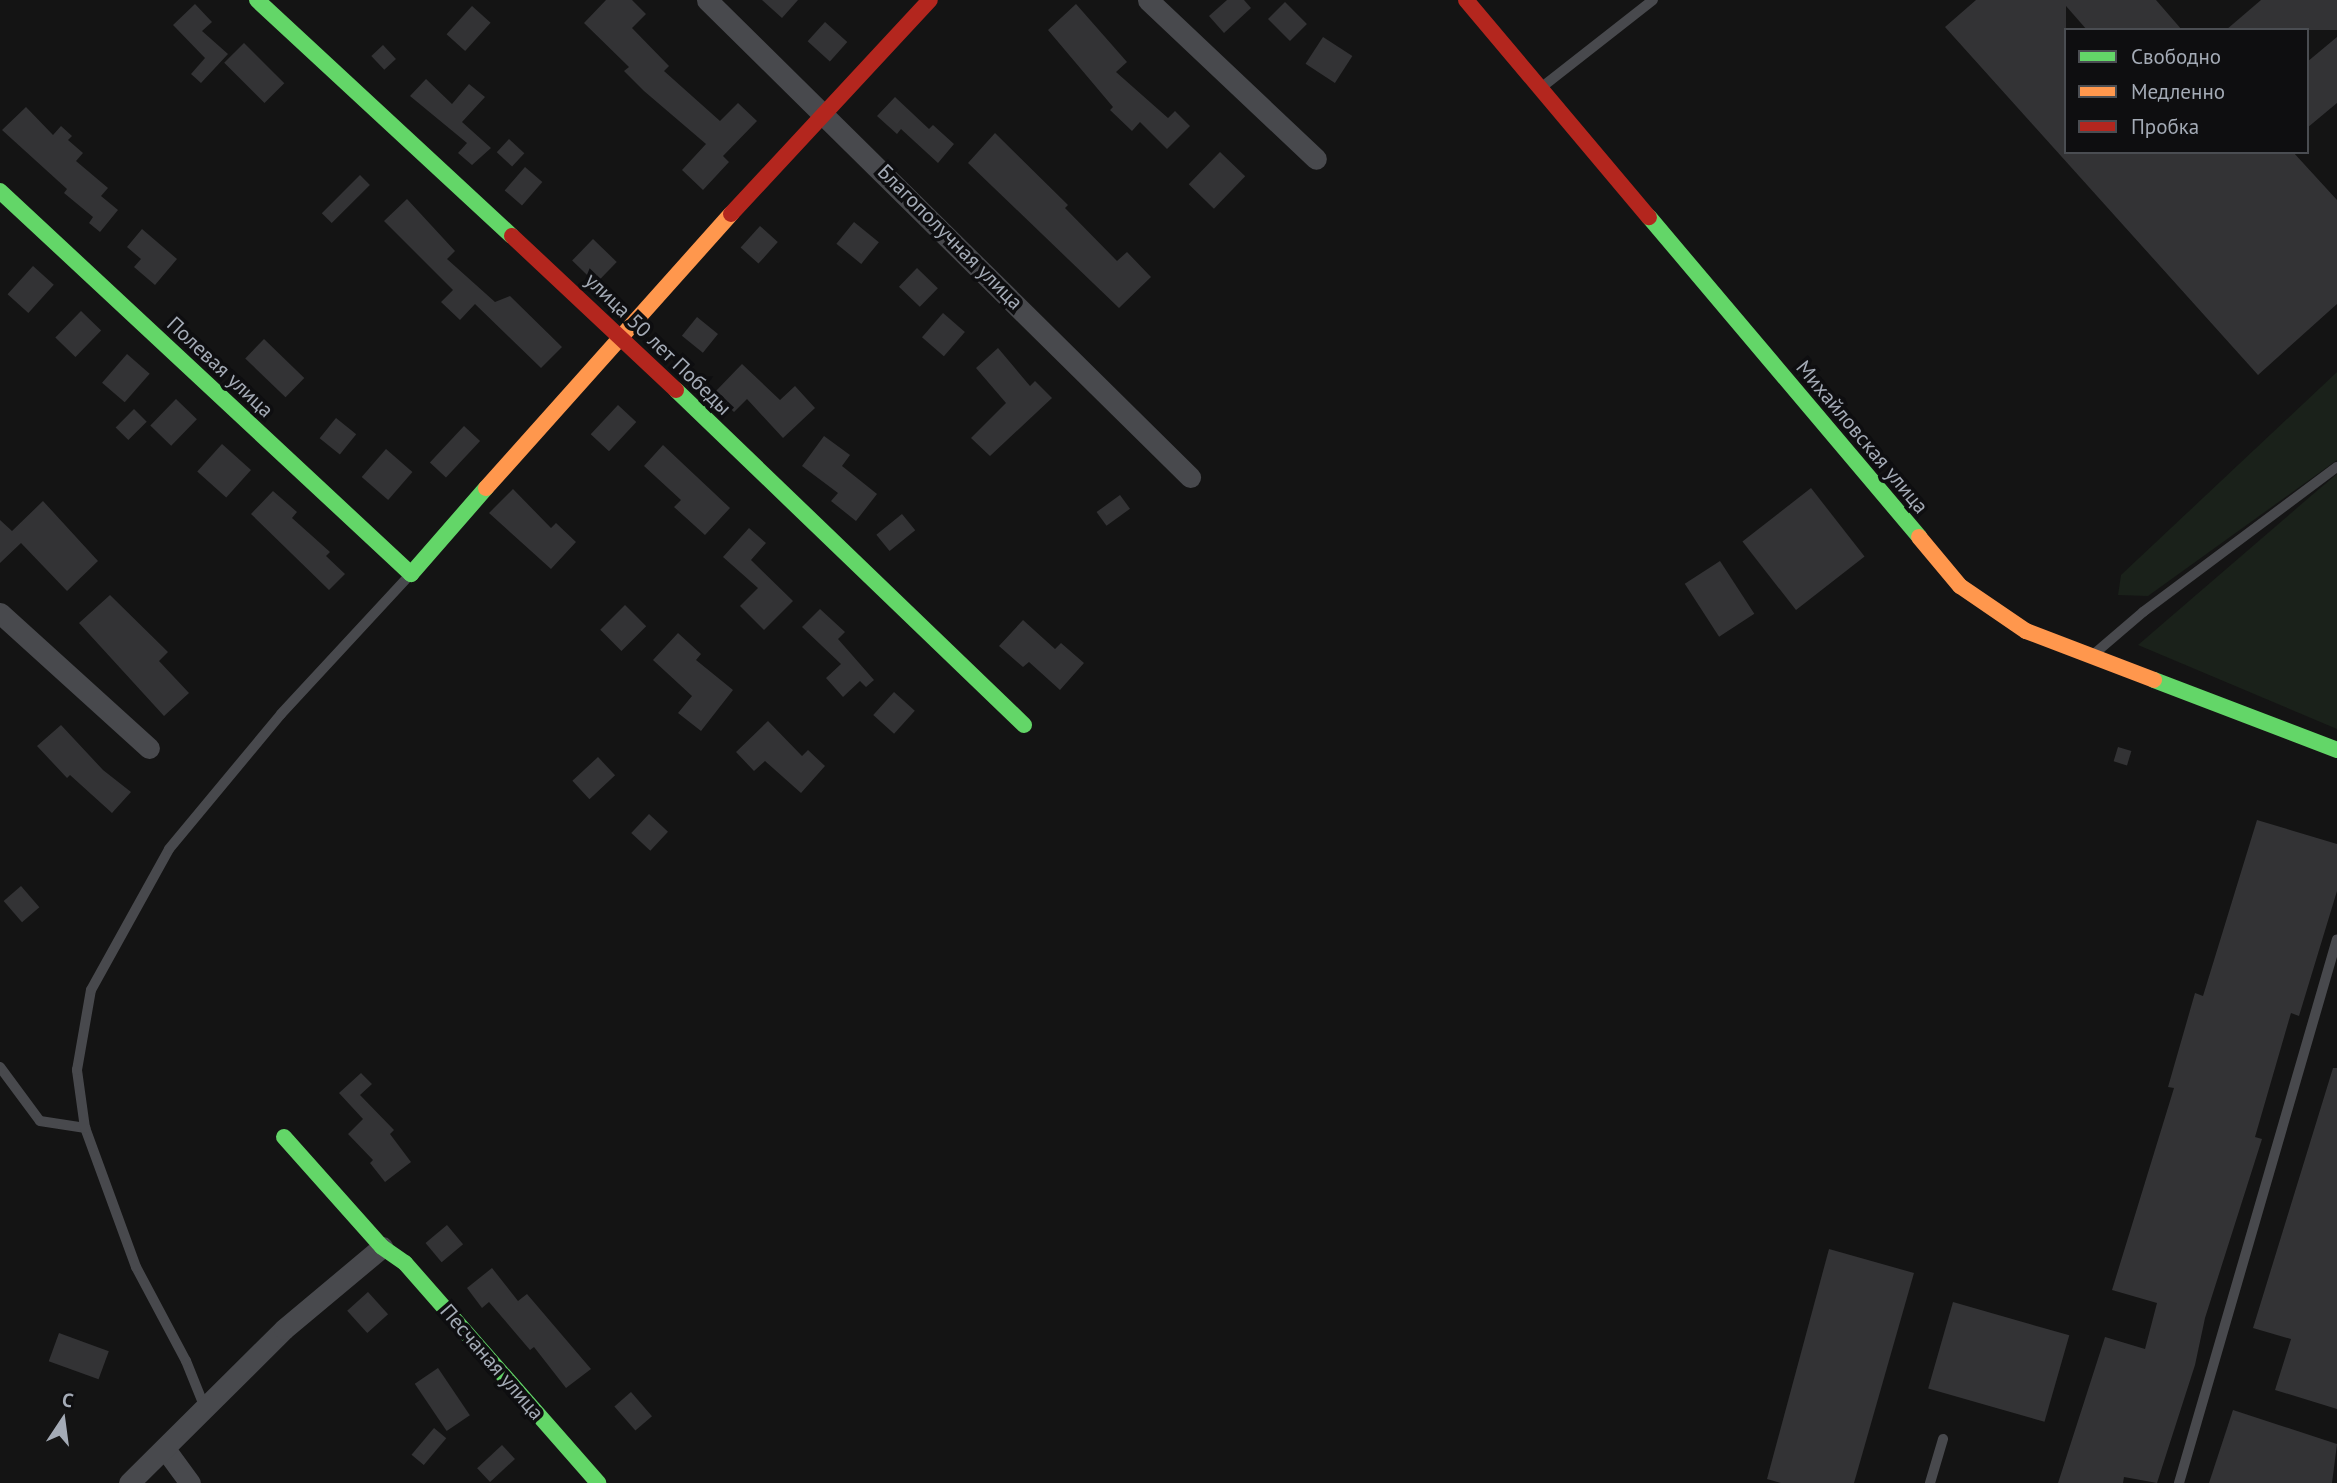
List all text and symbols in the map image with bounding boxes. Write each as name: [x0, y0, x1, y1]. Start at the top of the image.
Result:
legend: [2064, 28, 2309, 154]
text: Свободно: [2131, 43, 2221, 70]
text: Медленно: [2131, 78, 2225, 105]
text: Пробка: [2131, 113, 2199, 140]
street label: Благополучная улица: [872, 159, 1028, 315]
street label: улица 50 лет Победы: [579, 267, 737, 421]
street label: Полевая улица: [162, 311, 278, 423]
street label: Михайловская улица: [1791, 355, 1933, 519]
street label: Песчаная улица: [435, 1299, 549, 1425]
north arrow: [28, 1385, 98, 1455]
text: С: [60, 1387, 76, 1412]

